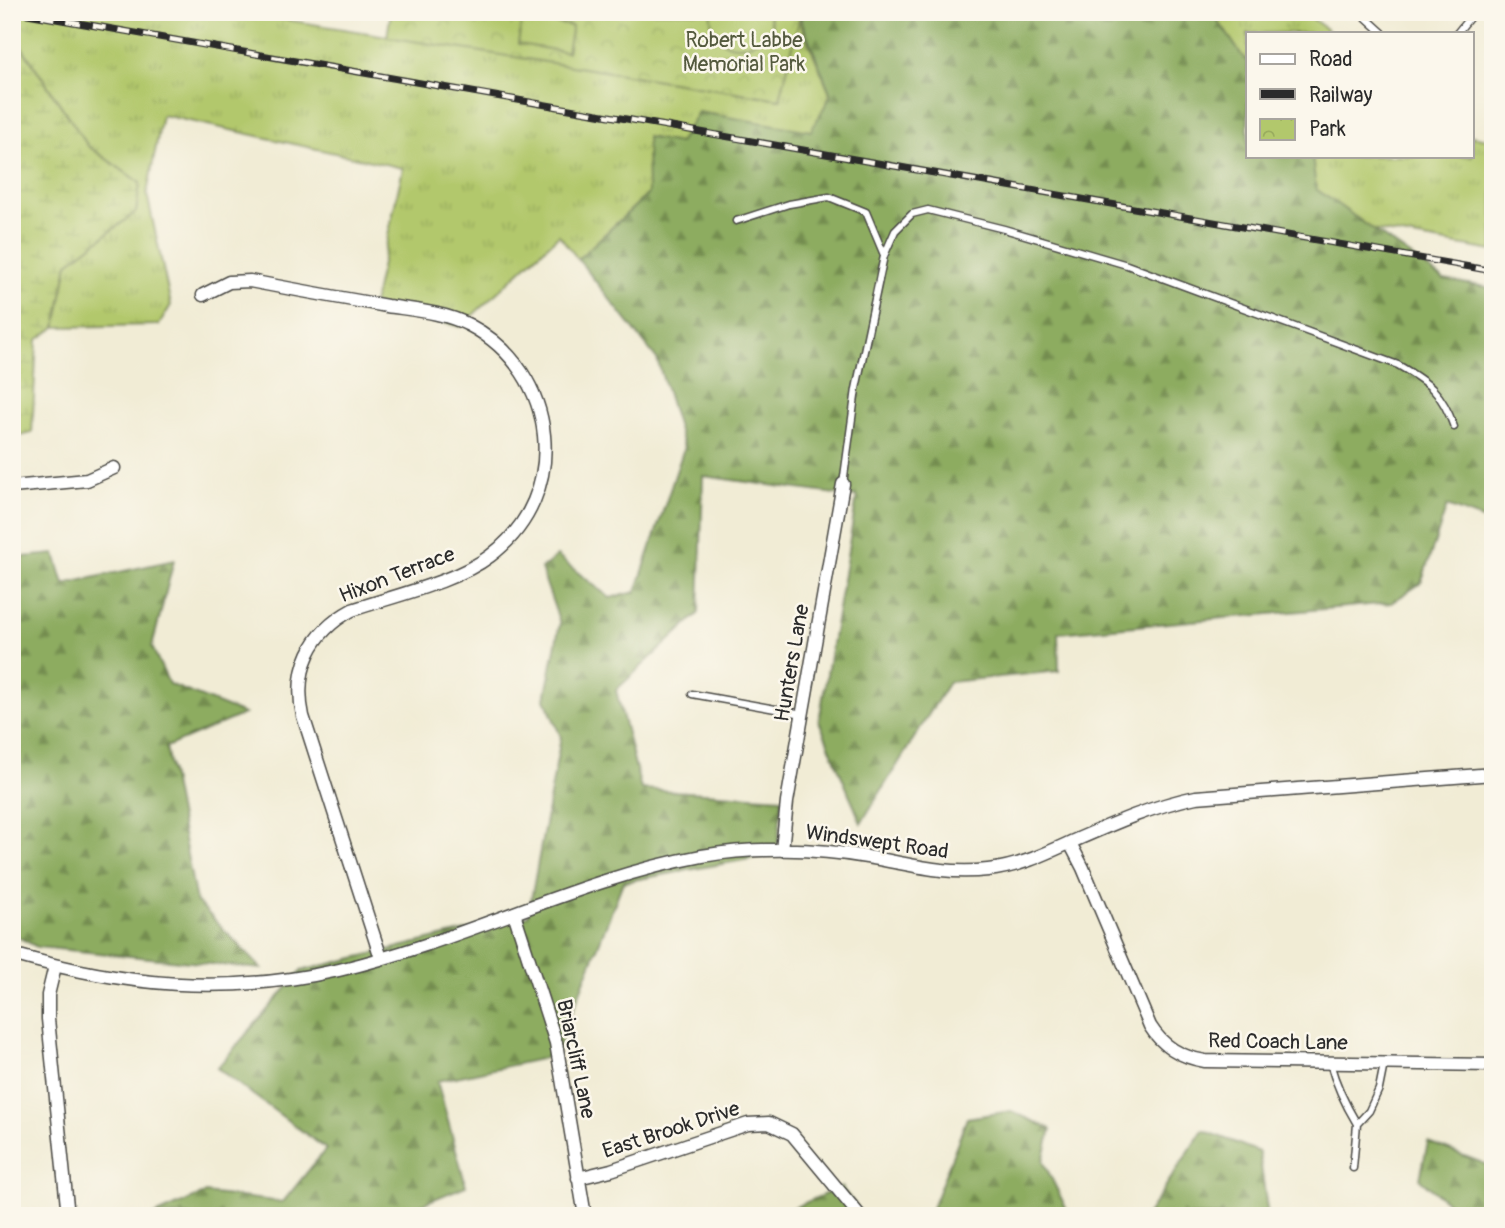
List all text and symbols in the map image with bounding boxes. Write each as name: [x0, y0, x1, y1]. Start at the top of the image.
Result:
park label: Robert Labbe Memorial Park: [683, 27, 805, 78]
legend: [1246, 32, 1474, 158]
text: Road: [1309, 46, 1353, 73]
text: Railway: [1309, 82, 1373, 109]
text: Park: [1309, 116, 1346, 143]
street label: Hixon Terrace: [335, 540, 459, 609]
street label: Hunters Lane: [768, 601, 816, 724]
street label: Windswept Road: [804, 819, 950, 865]
street label: Briarcliff Lane: [550, 997, 602, 1122]
street label: Red Coach Lane: [1208, 1027, 1349, 1057]
street label: East Brook Drive: [599, 1095, 744, 1165]

